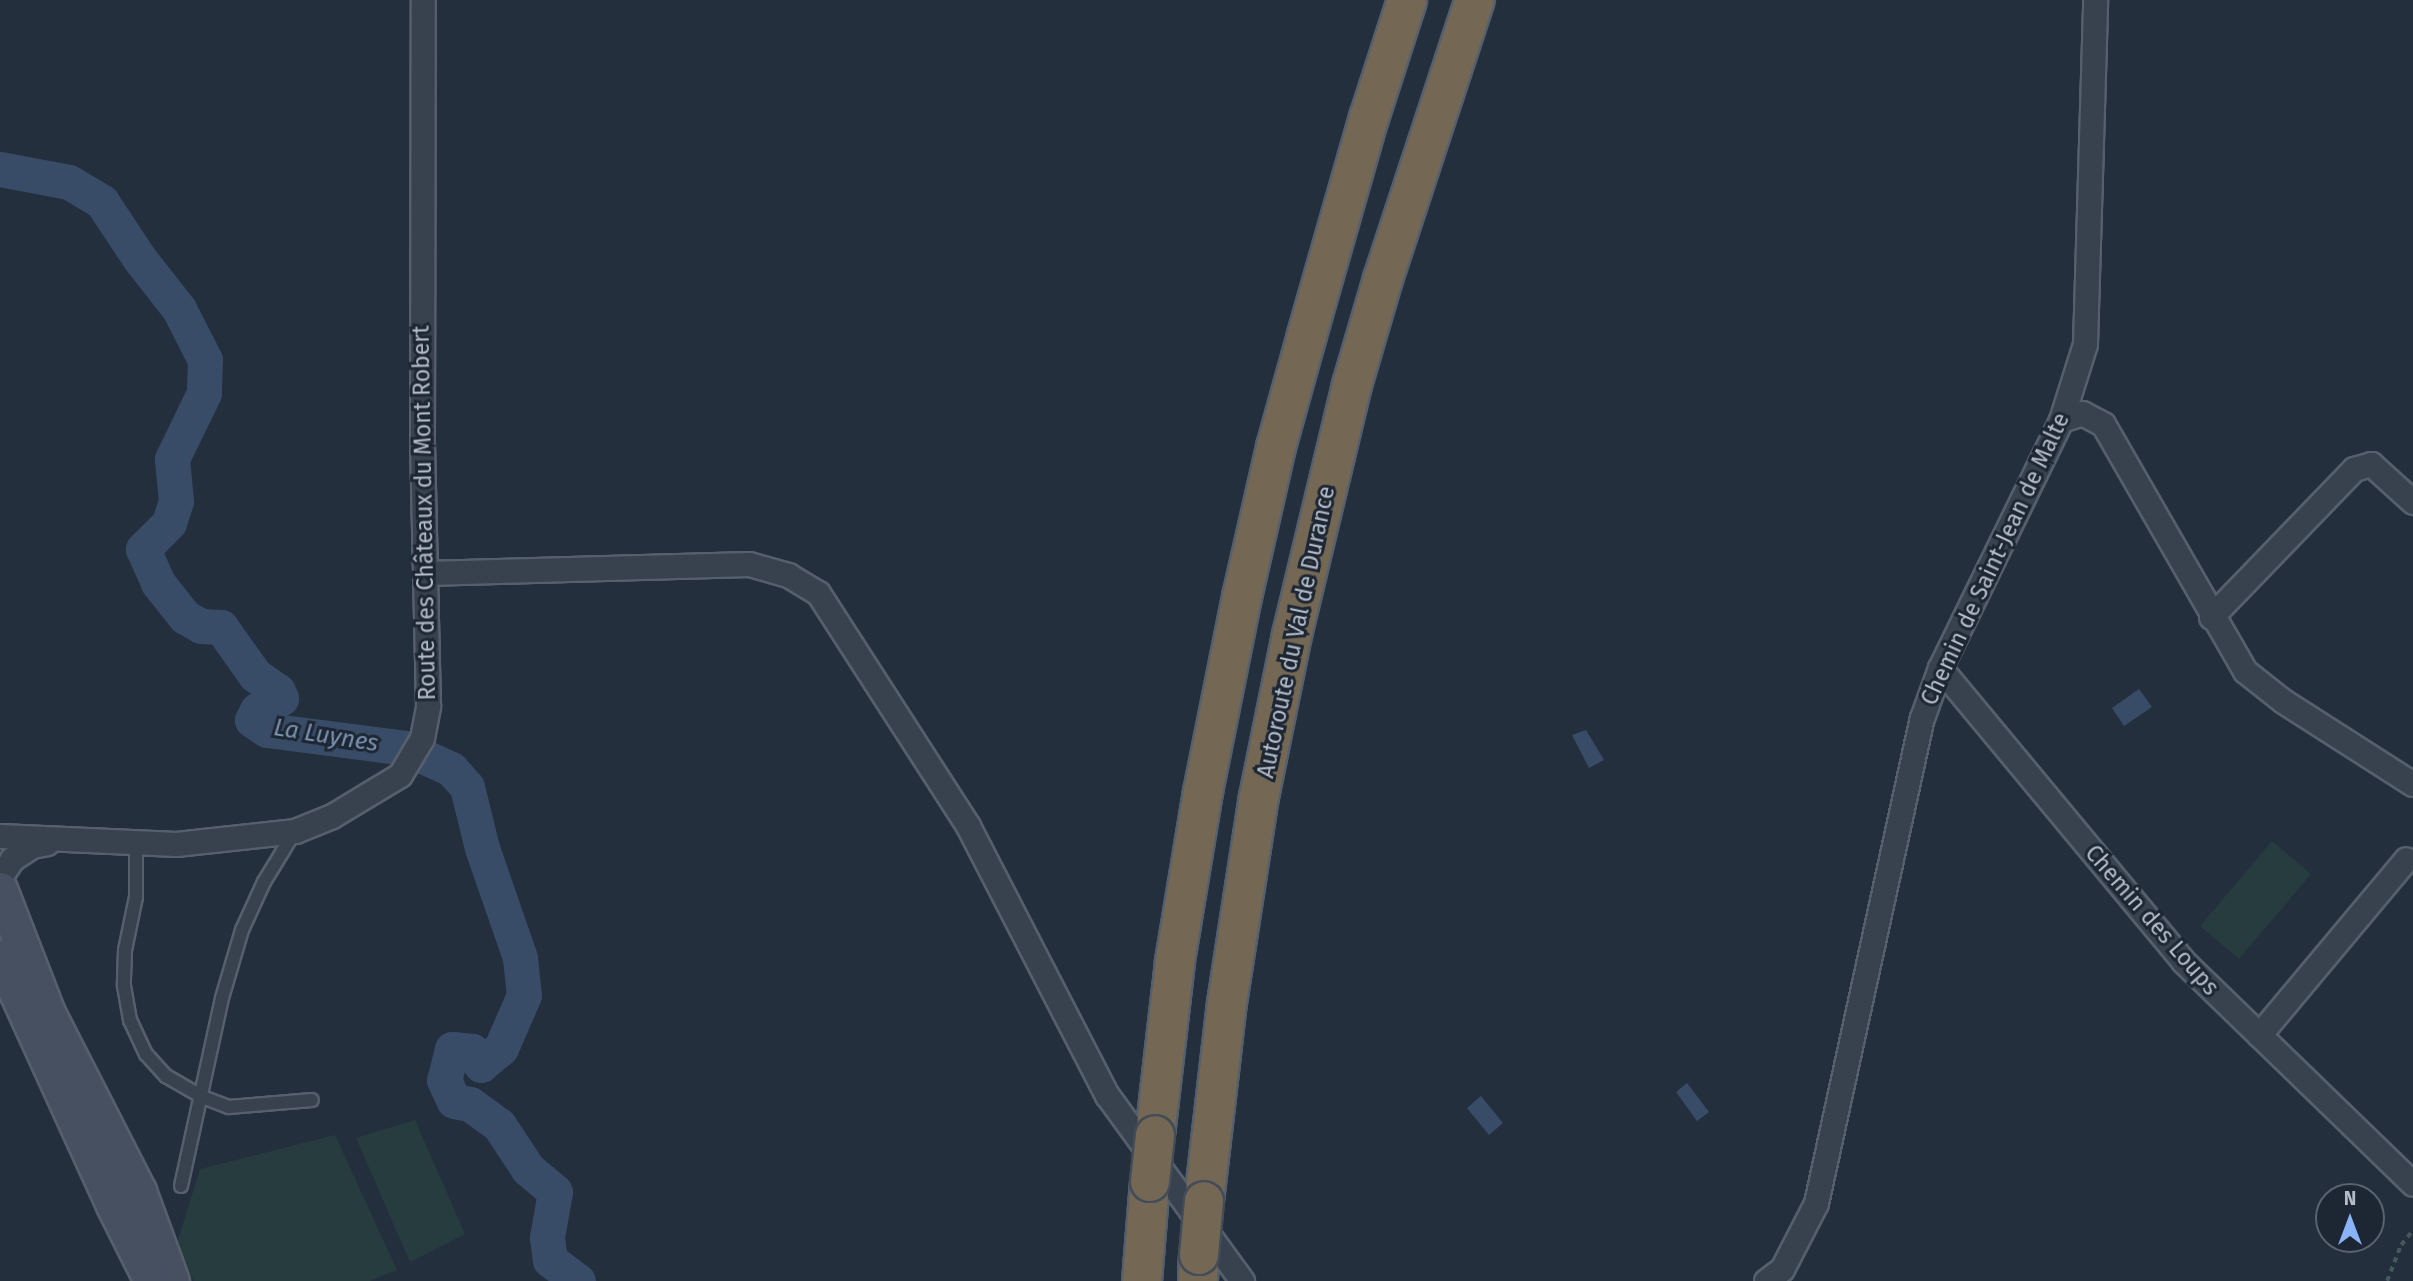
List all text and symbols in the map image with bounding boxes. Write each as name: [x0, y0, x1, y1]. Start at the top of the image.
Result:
street label: Route des Châteaux du Mont Robert: [407, 325, 441, 701]
street label: Chemin de Saint-Jean de Malte: [1915, 408, 2075, 710]
street label: Autoroute du Val de Durance: [1252, 484, 1340, 780]
water label: La Luynes: [272, 714, 380, 758]
street label: Chemin des Loups: [2079, 839, 2225, 1001]
north arrow: [2315, 1183, 2385, 1253]
text: N: [2344, 1187, 2356, 1210]

